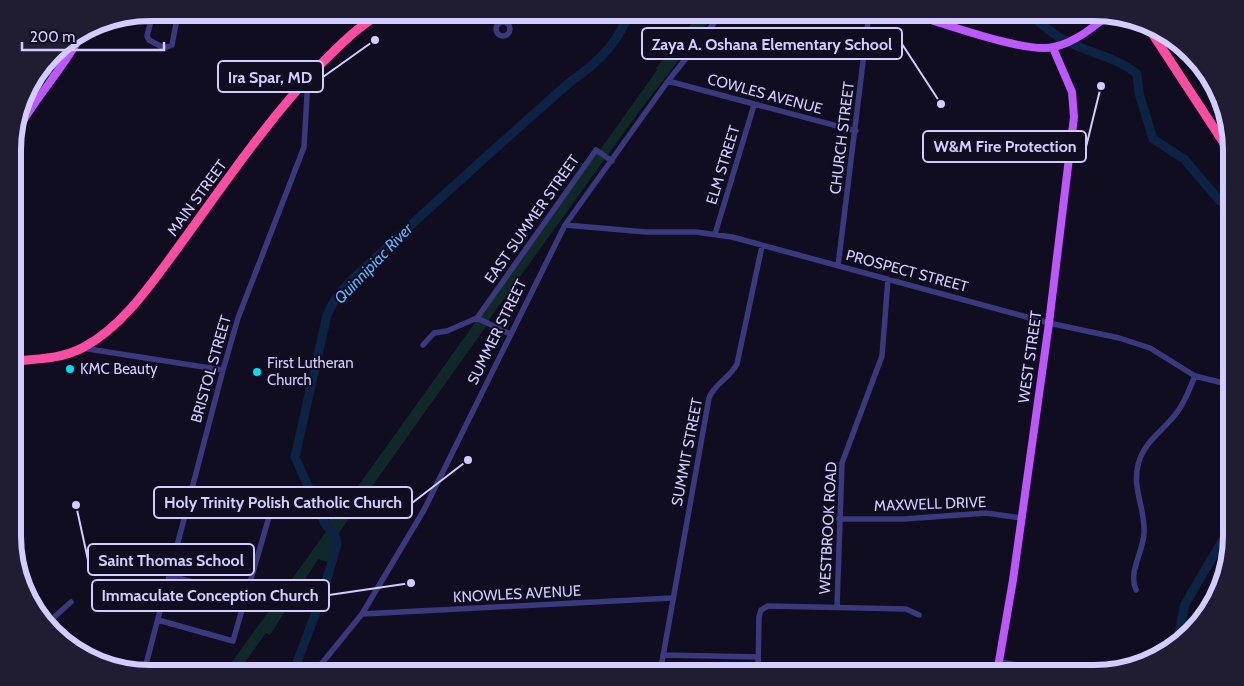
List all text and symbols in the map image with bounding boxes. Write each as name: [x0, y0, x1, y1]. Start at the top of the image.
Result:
scale bar: [22, 20, 165, 52]
text: 200 m: [30, 28, 75, 46]
callout: Zaya A. Oshana Elementary School: [642, 28, 902, 59]
text: Zaya A. Oshana Elementary School: [652, 35, 892, 54]
callout: Ira Spar, MD: [218, 61, 323, 92]
text: Ira Spar, MD: [228, 68, 312, 87]
street label: COWLES AVENUE: [706, 70, 824, 118]
street label: CHURCH STREET: [826, 81, 858, 195]
street label: ELM STREET: [702, 123, 744, 207]
callout: W&M Fire Protection: [923, 131, 1086, 162]
text: W&M Fire Protection: [933, 137, 1077, 156]
street label: EAST SUMMER STREET: [481, 151, 583, 287]
street label: MAIN STREET: [163, 156, 231, 240]
water label: Quinnipiac River: [330, 218, 417, 307]
street label: PROSPECT STREET: [844, 246, 970, 296]
street label: SUMMER STREET: [464, 276, 530, 388]
street label: WEST STREET: [1015, 310, 1045, 404]
street label: BRISTOL STREET: [187, 313, 235, 425]
place label: First Lutheran Church: [267, 354, 354, 389]
place label: KMC Beauty: [80, 360, 158, 378]
marker: KMC Beauty: [64, 363, 76, 375]
marker: First Lutheran Church: [251, 366, 263, 378]
street label: SUMMIT STREET: [668, 397, 706, 507]
street label: WESTBROOK ROAD: [816, 461, 840, 595]
callout: Holy Trinity Polish Catholic Church: [154, 487, 412, 518]
text: Holy Trinity Polish Catholic Church: [164, 493, 402, 512]
street label: MAXWELL DRIVE: [873, 493, 987, 515]
callout: Saint Thomas School: [88, 544, 254, 575]
text: Saint Thomas School: [98, 551, 244, 570]
callout: Immaculate Conception Church: [92, 580, 329, 611]
street label: KNOWLES AVENUE: [452, 582, 582, 606]
text: Immaculate Conception Church: [101, 586, 319, 605]

